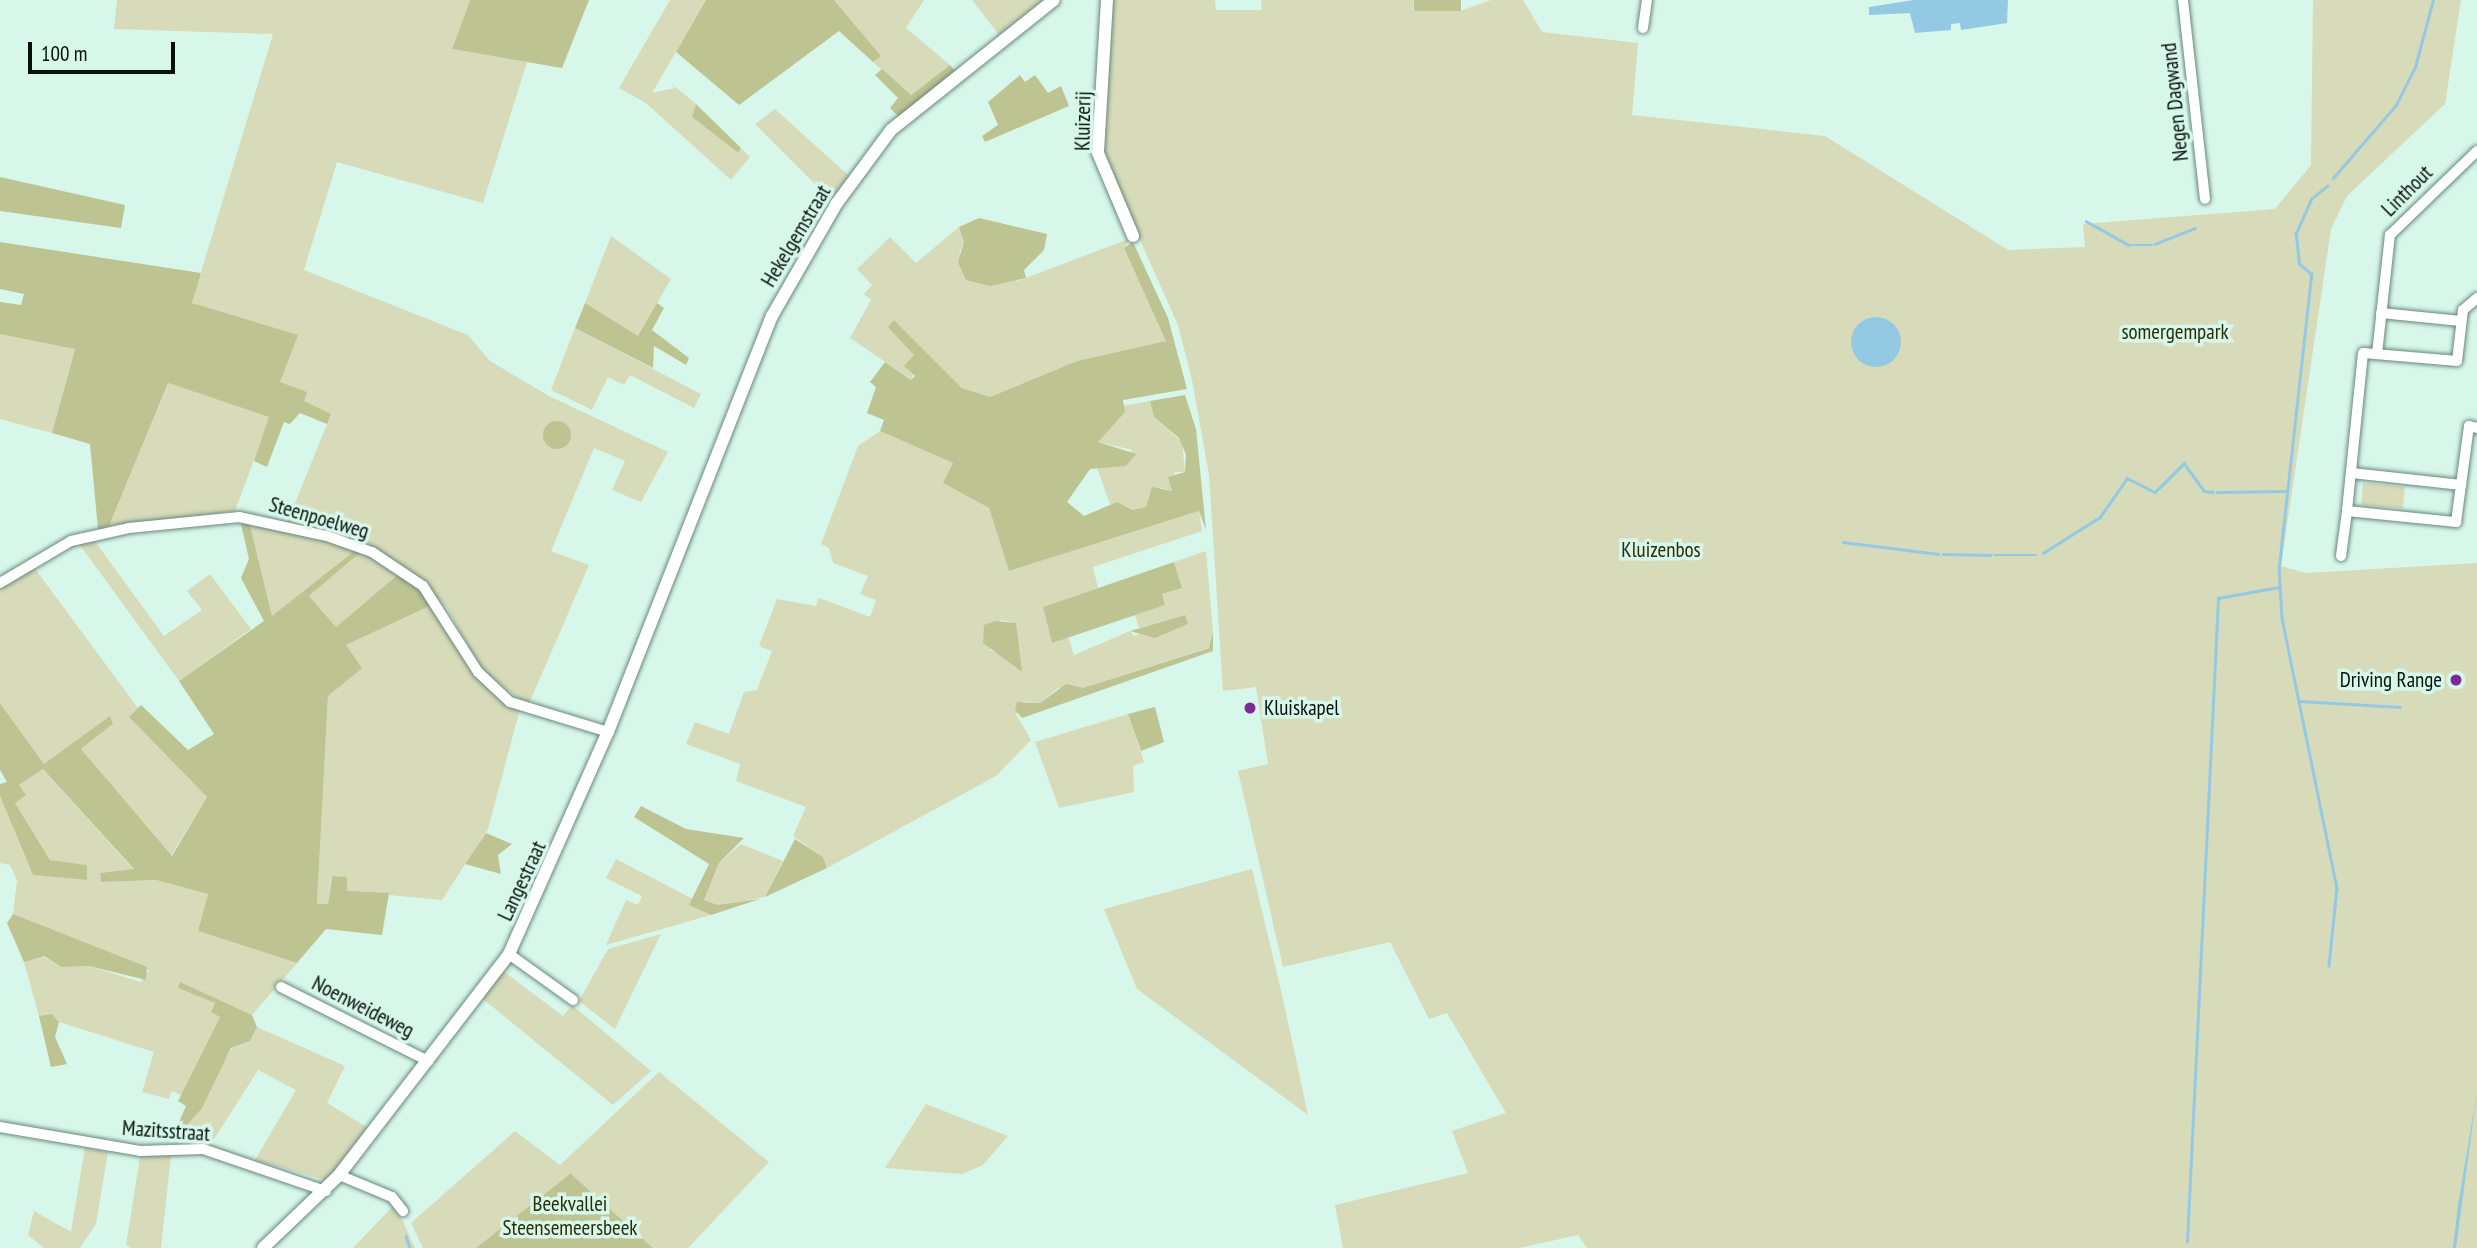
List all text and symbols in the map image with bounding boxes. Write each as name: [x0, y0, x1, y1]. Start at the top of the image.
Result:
scale bar: [32, 28, 178, 72]
text: 100 m: [41, 40, 87, 67]
street label: Negen Dagwand: [2156, 42, 2194, 162]
street label: Kluizerij: [1070, 91, 1096, 151]
street label: Linthout: [2376, 160, 2438, 222]
street label: Hekelgemstraat: [756, 181, 836, 291]
park label: somergempark: [2121, 319, 2229, 345]
street label: Steenpoelweg: [266, 492, 372, 544]
park label: Kluizenbos: [1621, 537, 1701, 563]
place label: Driving Range: [2340, 667, 2442, 693]
marker: Driving Range: [2448, 672, 2464, 688]
place label: Kluiskapel: [1264, 695, 1339, 721]
marker: Kluiskapel: [1242, 700, 1258, 716]
street label: Langestraat: [493, 837, 551, 925]
street label: Noenweideweg: [308, 971, 418, 1043]
street label: Mazitsstraat: [121, 1115, 211, 1147]
park label: Beekvallei Steensemeersbeek: [503, 1191, 637, 1241]

